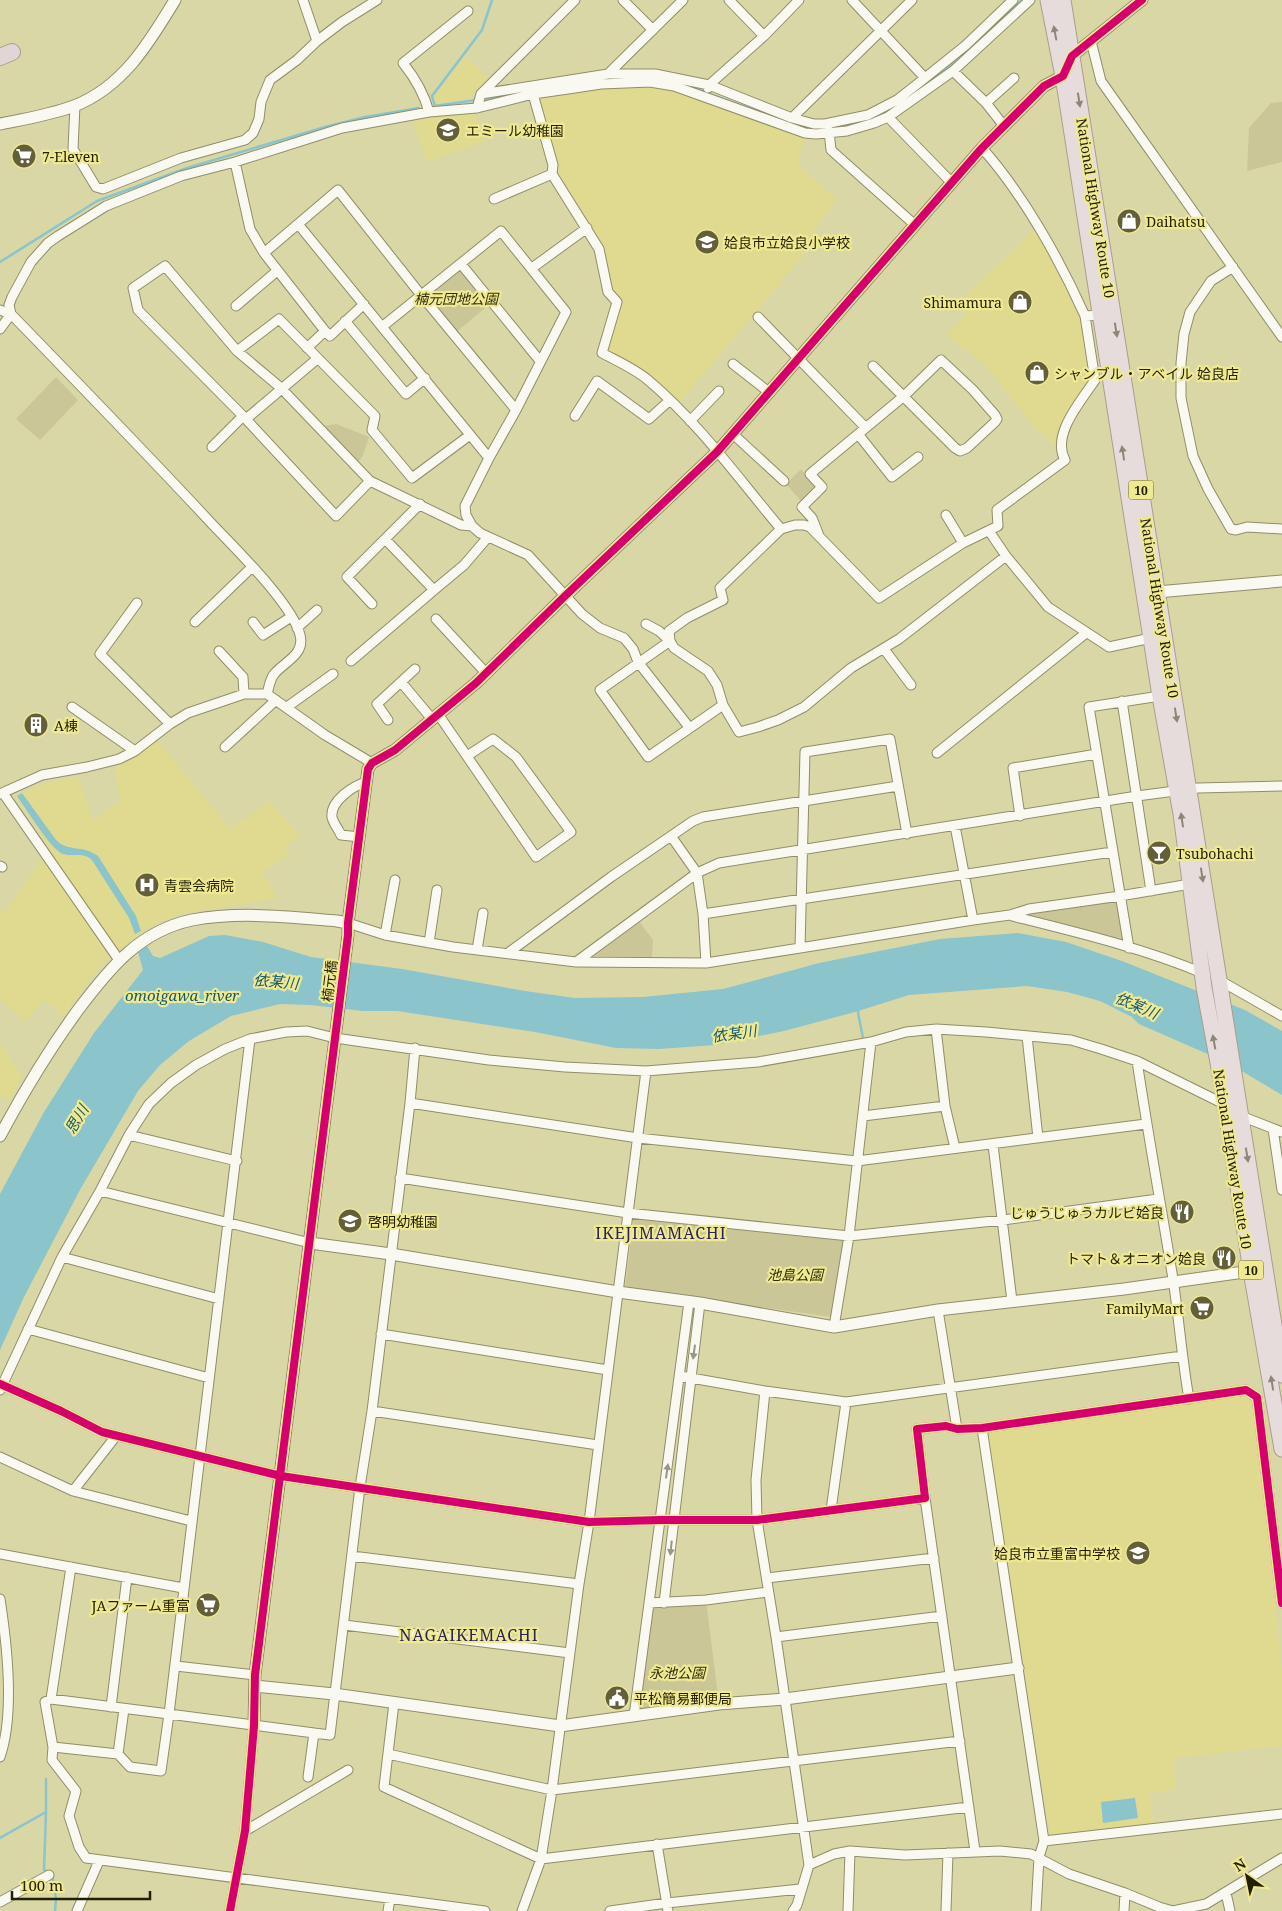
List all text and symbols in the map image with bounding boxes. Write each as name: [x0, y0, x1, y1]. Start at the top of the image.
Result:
one-way arrow: [1050, 25, 1058, 41]
one-way arrow: [1075, 92, 1083, 108]
school or university icon: エミール幼稚園: [435, 117, 461, 143]
street label: National Highway Route 10: [1072, 117, 1120, 300]
place label: エミール幼稚園: [466, 121, 564, 140]
supermarket icon: 7-Eleven: [11, 143, 37, 169]
place label: 7-Eleven: [42, 147, 99, 166]
shop icon: Daihatsu: [1116, 208, 1142, 234]
place label: Daihatsu: [1146, 212, 1206, 231]
school or university icon: 姶良市立姶良小学校: [694, 229, 720, 255]
place label: 姶良市立姶良小学校: [724, 233, 850, 252]
park label: 楠元団地公園: [414, 289, 500, 308]
shop icon: Shimamura: [1007, 289, 1033, 315]
place label: Shimamura: [924, 293, 1002, 312]
one-way arrow: [1112, 322, 1120, 338]
shop icon: シャンブル・アベイル 姶良店: [1024, 360, 1050, 386]
place label: シャンブル・アベイル 姶良店: [1054, 364, 1239, 383]
one-way arrow: [1118, 444, 1126, 460]
road number: 10: [1128, 480, 1154, 500]
street label: National Highway Route 10: [1136, 517, 1184, 700]
one-way arrow: [1172, 707, 1180, 723]
building icon: A棟: [23, 712, 49, 738]
place label: A棟: [54, 716, 78, 735]
one-way arrow: [1177, 812, 1185, 828]
bar icon: Tsubohachi: [1146, 840, 1172, 866]
place label: Tsubohachi: [1176, 844, 1254, 863]
one-way arrow: [1198, 868, 1206, 884]
hospital icon: 青雲会病院: [134, 872, 160, 898]
place label: 青雲会病院: [164, 876, 234, 895]
street label: 楠元橋: [317, 959, 341, 1003]
water label: 依某川: [253, 969, 301, 993]
water label: omoigawa_river: [125, 985, 240, 1005]
water label: 依某川: [1112, 987, 1163, 1024]
water label: 依某川: [710, 1020, 760, 1046]
one-way arrow: [1210, 1035, 1218, 1050]
street label: National Highway Route 10: [1209, 1068, 1257, 1251]
water label: 思川: [60, 1099, 93, 1137]
one-way arrow: [1243, 1147, 1251, 1163]
restaurant icon: じゅうじゅうカルビ姶良: [1169, 1199, 1195, 1225]
place label: じゅうじゅうカルビ姶良: [1010, 1203, 1164, 1222]
school or university icon: 啓明幼稚園: [337, 1208, 363, 1234]
place label: 啓明幼稚園: [368, 1212, 438, 1231]
district label: IKEJIMAMACHI: [595, 1222, 727, 1244]
restaurant icon: トマト＆オニオン姶良: [1211, 1245, 1237, 1271]
place label: トマト＆オニオン姶良: [1066, 1249, 1206, 1268]
road number: 10: [1238, 1260, 1264, 1280]
park label: 池島公園: [767, 1265, 825, 1284]
supermarket icon: FamilyMart: [1189, 1295, 1215, 1321]
place label: FamilyMart: [1106, 1299, 1184, 1318]
one-way arrow: [690, 1344, 698, 1360]
one-way arrow: [1267, 1375, 1275, 1391]
one-way arrow: [664, 1463, 672, 1479]
one-way arrow: [667, 1540, 675, 1556]
school or university icon: 姶良市立重富中学校: [1125, 1540, 1151, 1566]
place label: 姶良市立重富中学校: [994, 1544, 1120, 1563]
supermarket icon: JAファーム重富: [195, 1592, 221, 1618]
place label: JAファーム重富: [91, 1596, 190, 1615]
district label: NAGAIKEMACHI: [399, 1624, 539, 1646]
park label: 永池公園: [649, 1663, 707, 1682]
public building icon: 平松簡易郵便局: [604, 1685, 630, 1711]
place label: 平松簡易郵便局: [634, 1689, 732, 1708]
north arrow: [1222, 1851, 1272, 1901]
text: N: [1230, 1854, 1249, 1876]
scale bar: [12, 1868, 150, 1900]
text: 100 m: [20, 1875, 63, 1895]

